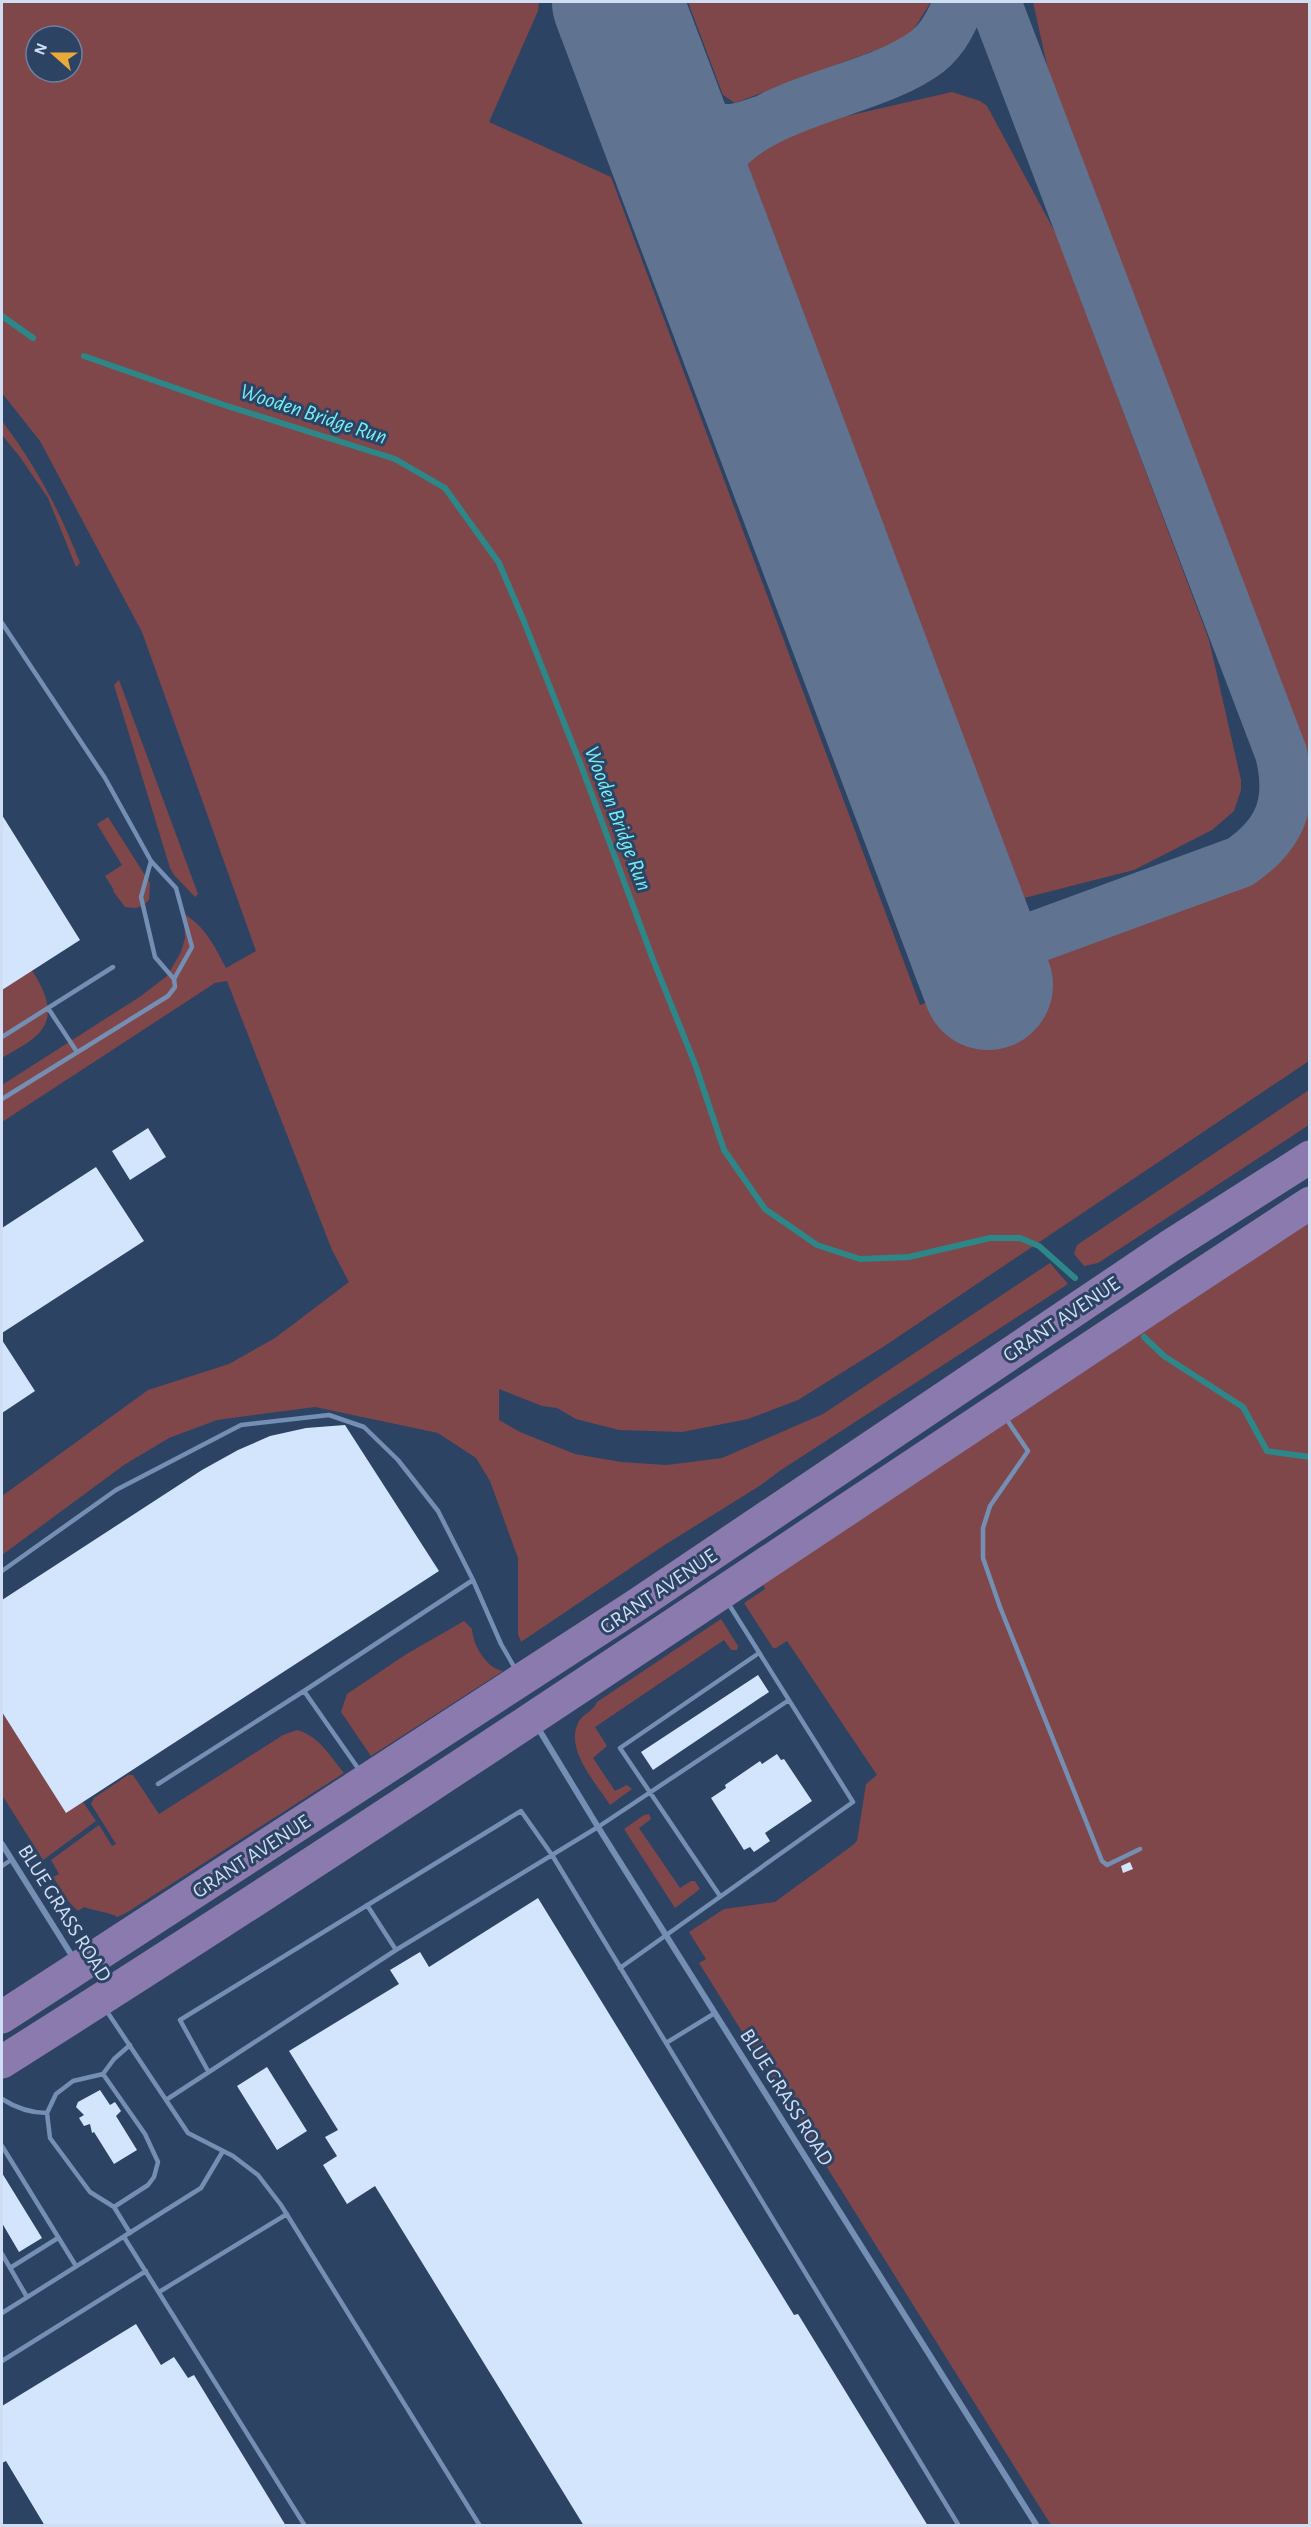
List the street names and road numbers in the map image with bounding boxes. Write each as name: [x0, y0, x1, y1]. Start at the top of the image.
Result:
street label: GRANT AVENUE: [999, 1273, 1123, 1366]
street label: GRANT AVENUE: [596, 1545, 720, 1638]
street label: GRANT AVENUE: [189, 1811, 314, 1902]
street label: BLUE GRASS ROAD: [14, 1841, 115, 1985]
street label: BLUE GRASS ROAD: [736, 2025, 837, 2169]

